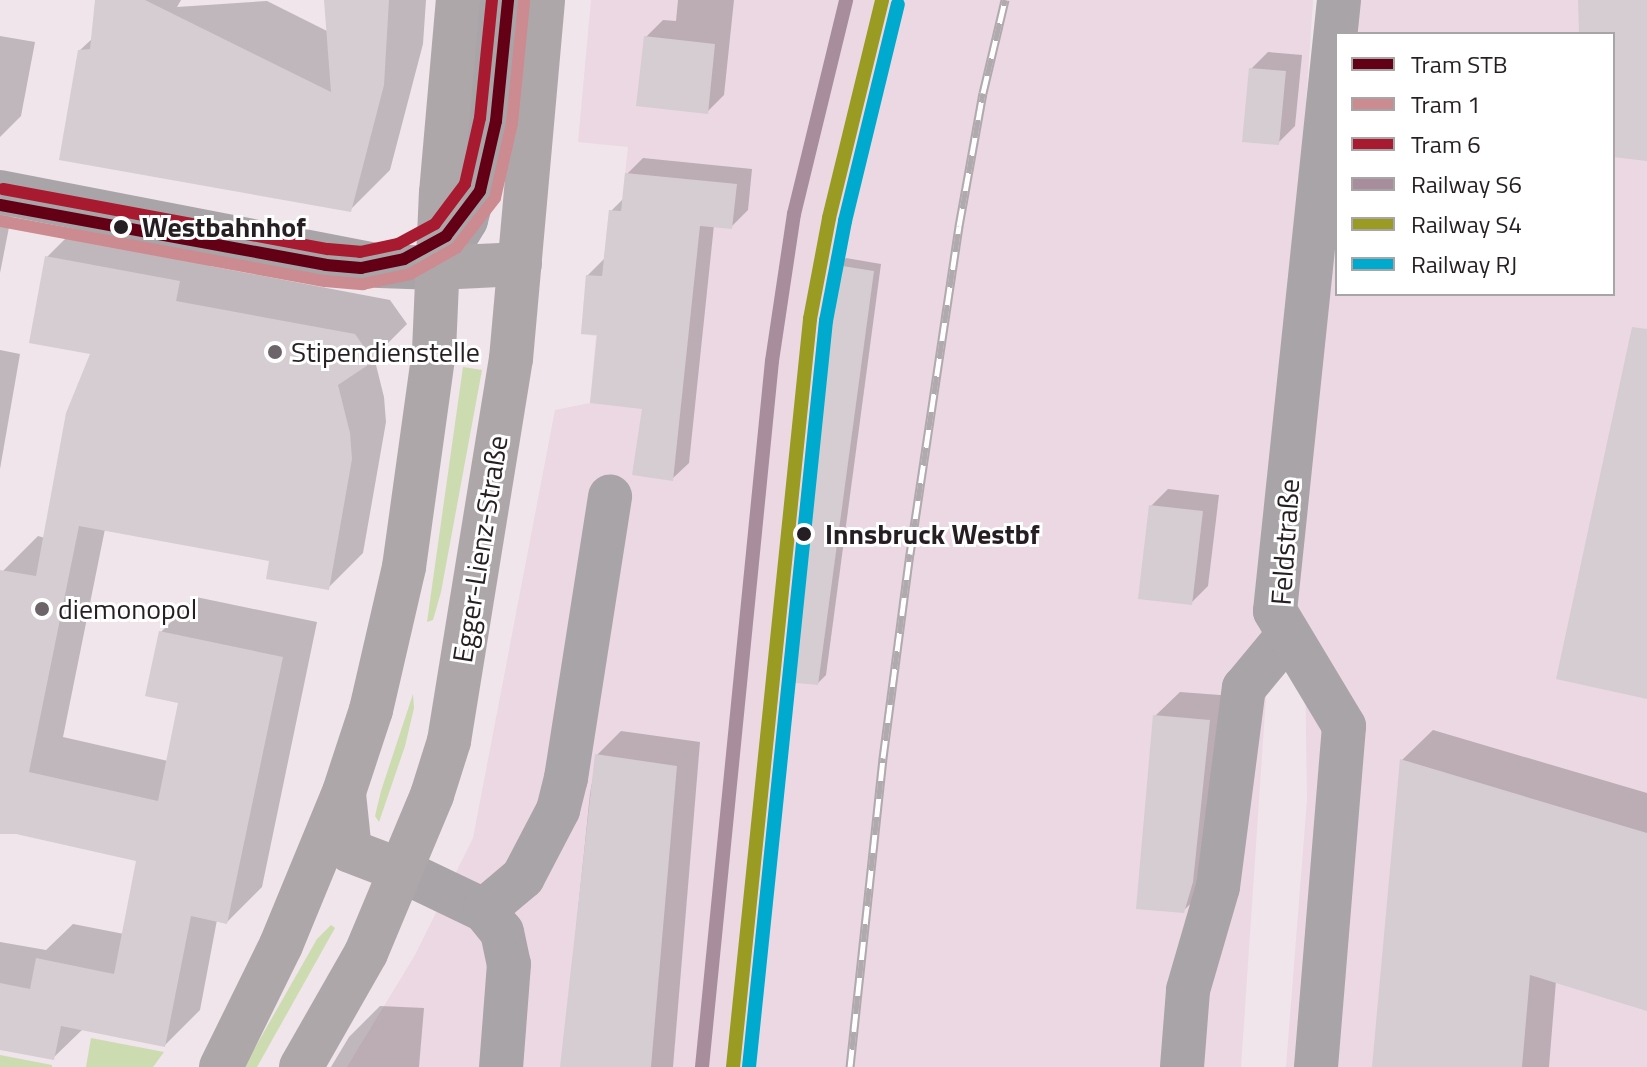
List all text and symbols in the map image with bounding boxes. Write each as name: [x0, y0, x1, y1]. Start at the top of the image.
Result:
legend: [1335, 32, 1615, 296]
text: Tram STB: [1411, 46, 1508, 82]
text: Tram 1: [1411, 86, 1481, 122]
text: Tram 6: [1411, 126, 1481, 162]
text: Railway S6: [1411, 166, 1522, 202]
text: Railway S4: [1411, 206, 1522, 242]
place label: Westbahnhof: [142, 210, 306, 244]
marker: Westbahnhof: [107, 213, 135, 241]
text: Railway RJ: [1411, 246, 1517, 282]
place label: Stipendienstelle: [291, 335, 480, 369]
marker: Stipendienstelle: [266, 343, 284, 361]
street label: Egger-Lienz-Straße: [445, 433, 515, 665]
street label: Feldstraße: [1264, 478, 1306, 606]
place label: Innsbruck Westbf: [825, 517, 1040, 551]
marker: Innsbruck Westbf: [790, 520, 818, 548]
place label: diemonopol: [58, 592, 197, 626]
marker: diemonopol: [33, 600, 51, 618]

